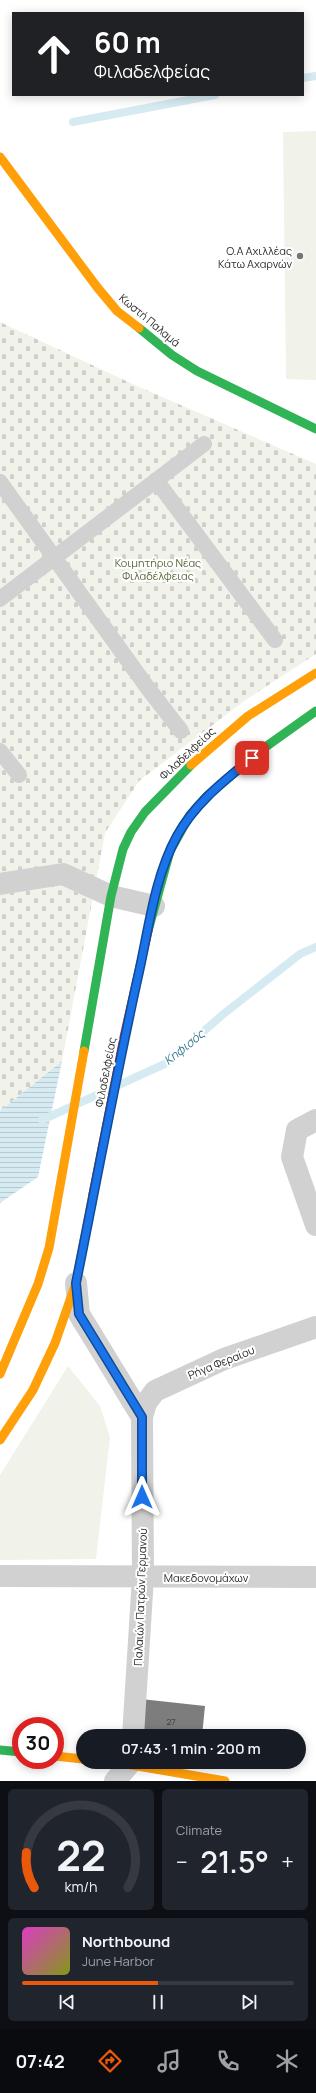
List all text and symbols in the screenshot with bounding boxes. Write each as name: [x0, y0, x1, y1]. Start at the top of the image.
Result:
text: 60 m: [94, 23, 161, 61]
icon: ahead: [28, 28, 80, 80]
text: Φιλαδελφείας: [94, 59, 210, 83]
place label: Ο.Α Αχιλλέας Κάτω Αχαρνών: [218, 243, 292, 271]
marker: Ο.Α Αχιλλέας Κάτω Αχαρνών: [295, 251, 305, 261]
street label: Κωστή Παλαμά: [116, 290, 184, 350]
park label: Κοιμητήριο Νέας Φιλαδέλφειας: [115, 555, 201, 583]
street label: Φιλαδελφείας: [156, 723, 218, 783]
pin: [235, 741, 269, 775]
icon: arrive: [241, 747, 263, 769]
water label: Κηφισός: [160, 1024, 209, 1069]
street label: Φιλαδελφείας: [91, 1036, 119, 1108]
street label: Ρήγα Φεραίου: [185, 1342, 257, 1382]
position arrow: [121, 1476, 163, 1518]
street label: Παλαιών Πατρών Γερμανού: [130, 1528, 150, 1666]
street label: Μακεδονομάχων: [164, 1570, 249, 1585]
house number: 27: [166, 1715, 176, 1728]
speed limit sign: 30: [12, 1717, 64, 1769]
text: 07:43 · 1 min · 200 m: [121, 1738, 261, 1759]
text: Climate: [176, 1821, 222, 1839]
text: 22: [56, 1826, 106, 1882]
text: 21.5°: [200, 1841, 269, 1882]
text: −: [176, 1847, 188, 1877]
text: +: [281, 1847, 294, 1877]
text: km/h: [64, 1876, 98, 1895]
text: Northbound: [82, 1931, 170, 1952]
text: June Harbor: [82, 1952, 155, 1970]
icon: previous: [56, 1991, 78, 2013]
icon: pause: [147, 1991, 169, 2013]
icon: next: [238, 1991, 260, 2013]
icon: directions: [96, 2047, 124, 2075]
icon: music: [155, 2047, 183, 2075]
icon: phone: [214, 2047, 242, 2075]
icon: climate: [273, 2047, 301, 2075]
text: 07:42: [15, 2049, 65, 2073]

